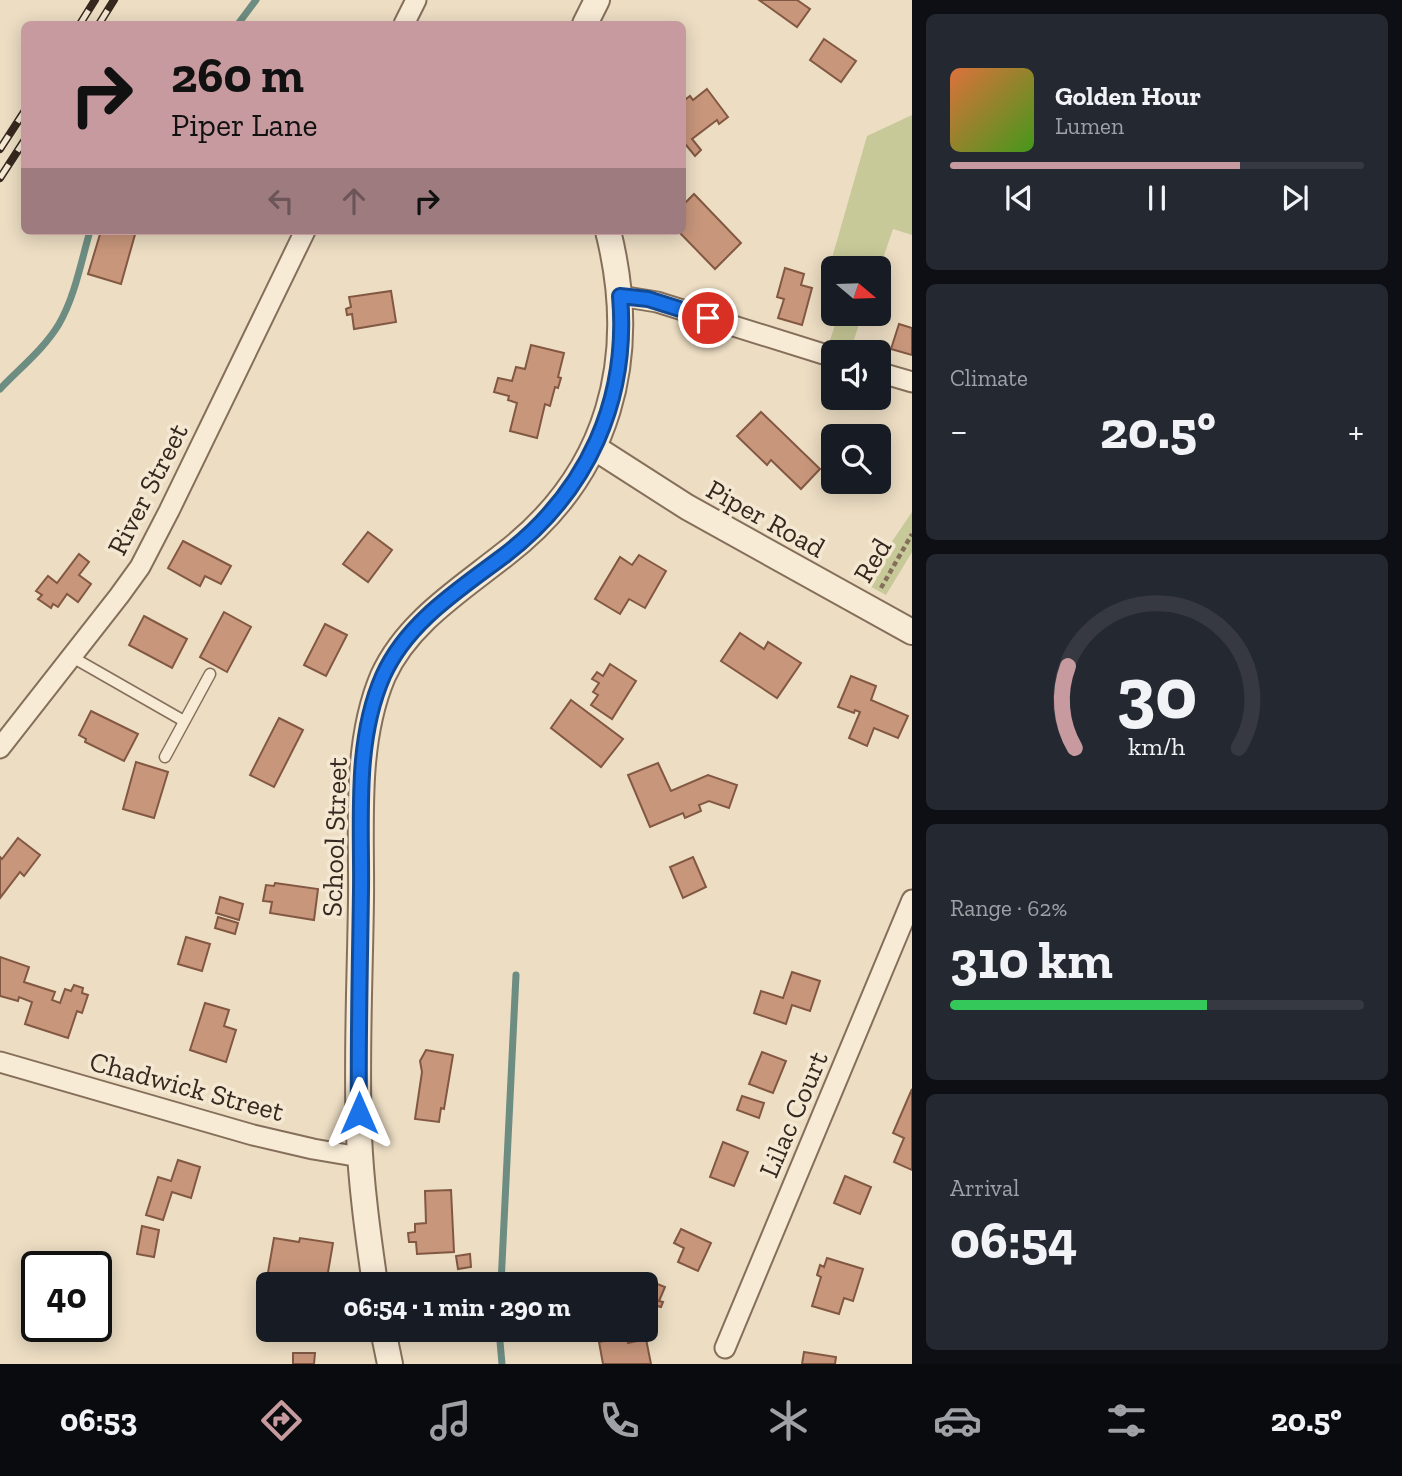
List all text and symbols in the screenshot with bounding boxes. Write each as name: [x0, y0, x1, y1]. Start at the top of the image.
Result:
text: 260 m: [171, 46, 304, 105]
icon: right: [56, 49, 147, 140]
text: Golden Hour: [1055, 80, 1201, 112]
text: Piper Lane: [171, 106, 317, 144]
text: Lumen: [1055, 112, 1124, 140]
icon: previous: [1000, 179, 1038, 217]
icon: pause: [1138, 179, 1176, 217]
icon: next: [1276, 179, 1314, 217]
icon: left: [262, 182, 300, 220]
icon: ahead: [335, 182, 373, 220]
icon: right: [408, 182, 446, 220]
north arrow: [821, 256, 891, 326]
map controls: [821, 256, 891, 494]
pin: [678, 288, 738, 348]
icon: arrive: [689, 299, 727, 337]
button: sound: [821, 340, 891, 410]
text: Climate: [950, 364, 1028, 392]
text: 20.5°: [1100, 399, 1216, 461]
text: −: [950, 408, 968, 454]
text: +: [1348, 408, 1364, 454]
street label: River Street: [100, 417, 195, 560]
button: search: [821, 424, 891, 494]
street label: Piper Road: [701, 472, 831, 564]
street label: Red: [847, 532, 898, 588]
text: 30: [1117, 649, 1197, 737]
text: km/h: [1128, 731, 1186, 761]
street label: School Street: [315, 756, 354, 917]
text: Range · 62%: [950, 894, 1067, 922]
text: 310 km: [950, 929, 1113, 991]
street label: Chadwick Street: [86, 1045, 288, 1128]
street label: Lilac Court: [752, 1046, 835, 1182]
position arrow: [322, 1076, 396, 1150]
text: Arrival: [950, 1174, 1019, 1202]
text: 06:54: [950, 1209, 1078, 1271]
speed limit sign: 40: [21, 1251, 112, 1342]
text: 06:54 · 1 min · 290 m: [344, 1291, 570, 1323]
icon: directions: [257, 1396, 306, 1445]
icon: music: [426, 1396, 475, 1445]
icon: phone: [595, 1396, 644, 1445]
icon: climate: [764, 1396, 813, 1445]
icon: car: [933, 1396, 982, 1445]
icon: filters: [1102, 1396, 1151, 1445]
text: 06:53: [60, 1401, 137, 1439]
text: 20.5°: [1271, 1401, 1342, 1439]

